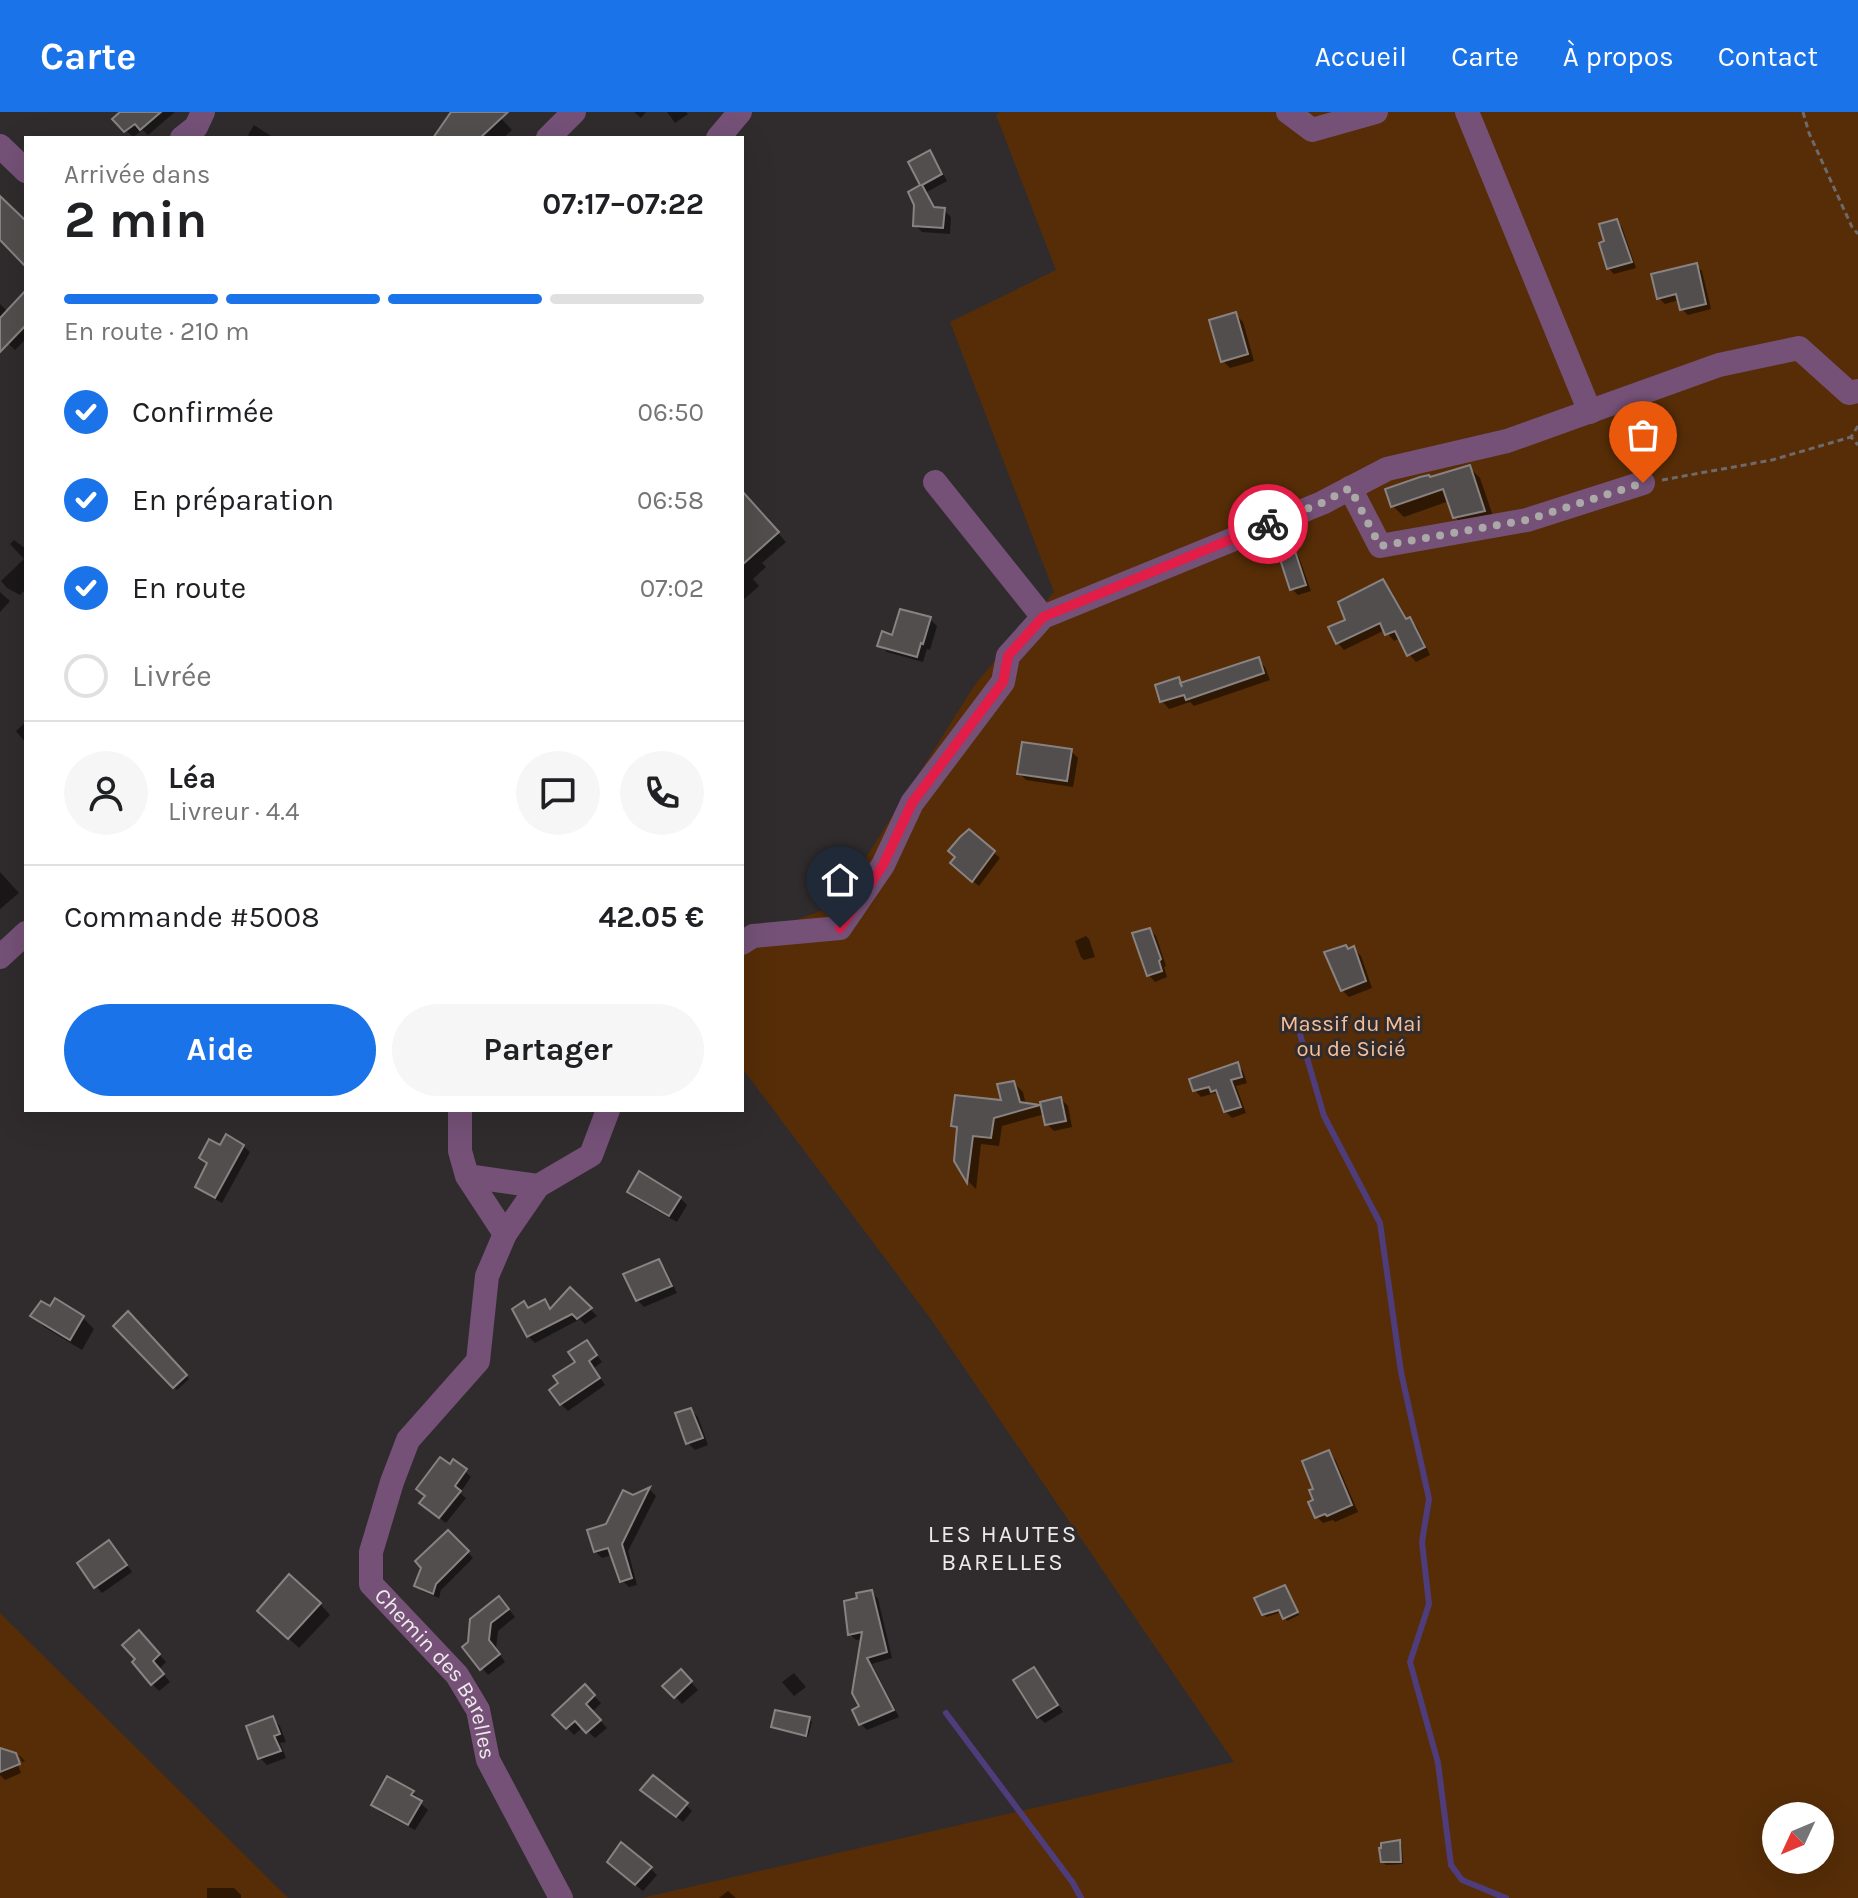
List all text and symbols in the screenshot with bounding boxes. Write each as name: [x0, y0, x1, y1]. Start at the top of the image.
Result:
text: Carte: [40, 34, 136, 79]
text: Accueil: [1315, 40, 1407, 73]
text: Carte: [1451, 40, 1519, 73]
text: À propos: [1563, 40, 1674, 73]
text: Contact: [1718, 40, 1818, 73]
text: Arrivée dans: [64, 159, 211, 190]
text: 07:17–07:22: [542, 186, 704, 222]
text: 2 min: [64, 189, 207, 250]
text: En route · 210 m: [64, 316, 250, 347]
icon: check: [64, 390, 108, 434]
text: Confirmée: [132, 394, 274, 430]
text: 06:50: [638, 397, 704, 428]
pin: [1609, 401, 1677, 483]
icon: bag: [1621, 413, 1665, 457]
icon: check: [64, 478, 108, 522]
text: En préparation: [132, 482, 334, 518]
courier: [1228, 484, 1308, 564]
text: 06:58: [637, 485, 704, 516]
icon: bike: [1246, 502, 1290, 546]
icon: check: [64, 566, 108, 610]
text: En route: [132, 570, 246, 606]
text: 07:02: [640, 573, 704, 604]
text: Livrée: [132, 658, 212, 694]
button: person: [64, 751, 148, 835]
button: chat: [516, 751, 600, 835]
button: phone: [620, 751, 704, 835]
text: Léa: [168, 760, 216, 796]
text: Livreur · 4.4: [168, 796, 300, 827]
pin: [806, 846, 874, 928]
icon: home: [818, 858, 862, 902]
text: Commande #5008: [64, 899, 320, 935]
text: 42.05 €: [599, 899, 704, 935]
button: Aide: [64, 1004, 376, 1096]
button: Partager: [392, 1004, 704, 1096]
park label: Massif du Mai ou de Sicié: [1280, 1011, 1422, 1062]
district label: LES HAUTES BARELLES: [928, 1520, 1078, 1576]
street label: Chemin des Barelles: [369, 1583, 501, 1761]
north arrow: [1762, 1802, 1834, 1874]
map controls: [1762, 1802, 1834, 1874]

